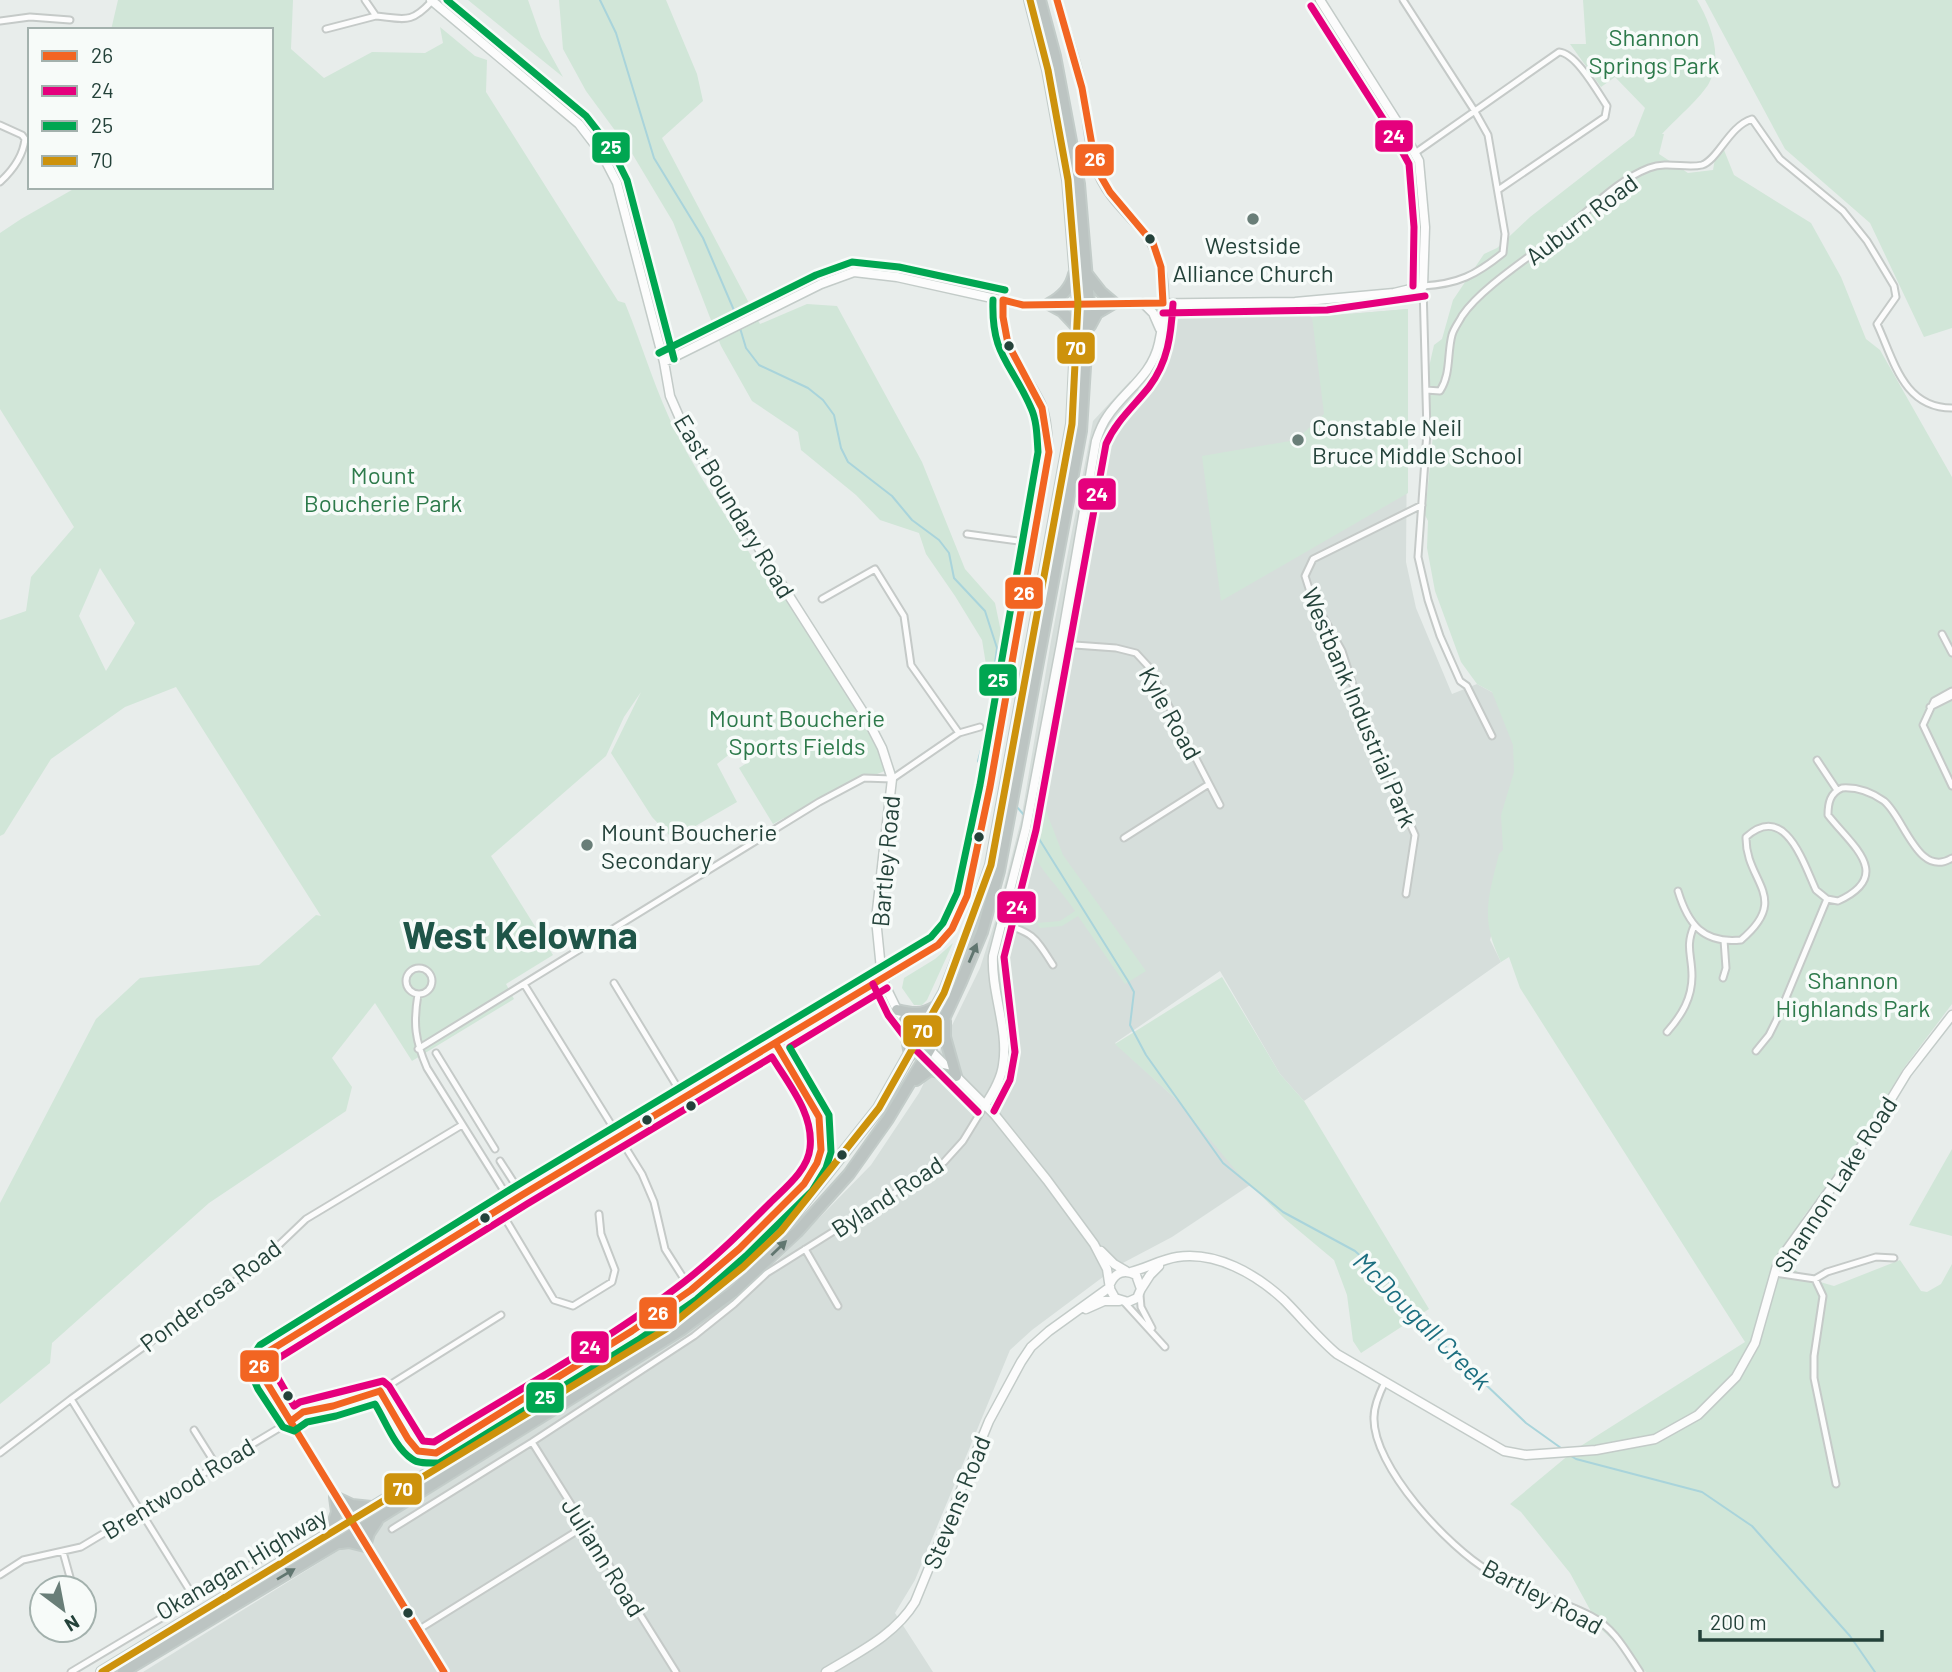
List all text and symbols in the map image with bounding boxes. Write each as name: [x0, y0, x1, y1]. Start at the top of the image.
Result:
park label: Shannon Springs Park: [1588, 22, 1720, 79]
legend: [28, 28, 273, 189]
text: 26: [91, 42, 113, 67]
text: 24: [91, 77, 114, 102]
text: 25: [91, 112, 113, 137]
line badge: 24: [1374, 119, 1414, 153]
text: 24: [1383, 124, 1405, 147]
line badge: 25: [591, 131, 631, 164]
text: 25: [601, 135, 621, 158]
line badge: 26: [1074, 143, 1115, 177]
text: 70: [91, 147, 113, 172]
text: 26: [1085, 147, 1105, 170]
street label: Auburn Road: [1519, 167, 1643, 271]
marker: Westside Alliance Church: [1245, 211, 1261, 227]
place label: Westside Alliance Church: [1172, 230, 1334, 287]
unlabelled marker: [1143, 232, 1157, 246]
line badge: 70: [1056, 331, 1096, 365]
text: 70: [1066, 336, 1086, 359]
unlabelled marker: [1002, 339, 1016, 353]
street label: East Boundary Road: [669, 409, 801, 603]
place label: Constable Neil Bruce Middle School: [1312, 412, 1522, 469]
marker: Constable Neil Bruce Middle School: [1290, 432, 1306, 448]
park label: Mount Boucherie Park: [304, 460, 462, 517]
line badge: 24: [1077, 477, 1117, 511]
text: 24: [1086, 482, 1108, 505]
line badge: 26: [1004, 576, 1044, 610]
text: 26: [1014, 581, 1034, 604]
street label: Westbank Industrial Park: [1296, 583, 1424, 831]
street label: Kyle Road: [1134, 662, 1208, 764]
line badge: 25: [978, 663, 1018, 697]
text: 25: [988, 668, 1008, 691]
park label: Mount Boucherie Sports Fields: [709, 703, 885, 760]
street label: Bartley Road: [865, 794, 905, 928]
place label: Mount Boucherie Secondary: [601, 817, 777, 874]
unlabelled marker: [972, 830, 986, 844]
marker: Mount Boucherie Secondary: [579, 837, 595, 853]
line badge: 24: [996, 890, 1037, 924]
text: 24: [1006, 895, 1028, 918]
district label: West Kelowna: [402, 911, 638, 957]
one-way arrow: [967, 943, 979, 963]
park label: Shannon Highlands Park: [1776, 965, 1930, 1022]
line badge: 70: [902, 1014, 943, 1048]
text: 70: [913, 1019, 933, 1042]
street label: Shannon Lake Road: [1767, 1091, 1903, 1277]
unlabelled marker: [684, 1099, 698, 1113]
unlabelled marker: [640, 1113, 654, 1127]
unlabelled marker: [835, 1148, 849, 1162]
street label: Byland Road: [826, 1149, 948, 1243]
unlabelled marker: [478, 1211, 492, 1225]
street label: Ponderosa Road: [134, 1233, 286, 1357]
one-way arrow: [771, 1240, 788, 1257]
water label: McDougall Creek: [1348, 1245, 1498, 1395]
line badge: 26: [638, 1296, 678, 1330]
text: 26: [648, 1301, 668, 1324]
line badge: 24: [570, 1330, 610, 1364]
text: 24: [579, 1335, 601, 1358]
line badge: 26: [239, 1349, 280, 1383]
text: 26: [249, 1354, 269, 1377]
line badge: 25: [525, 1381, 565, 1414]
text: 25: [535, 1385, 555, 1408]
unlabelled marker: [281, 1389, 295, 1403]
street label: Brentwood Road: [97, 1431, 259, 1545]
street label: Stevens Road: [916, 1431, 996, 1573]
line badge: 70: [383, 1472, 423, 1506]
text: 70: [393, 1477, 413, 1500]
street label: Juliann Road: [556, 1492, 652, 1622]
street label: Okanagan Highway: [150, 1500, 332, 1626]
street label: Bartley Road: [1478, 1552, 1608, 1640]
one-way arrow: [277, 1567, 296, 1580]
north arrow: [28, 1574, 98, 1644]
scale bar: [1700, 1598, 1882, 1642]
unlabelled marker: [401, 1606, 415, 1620]
text: 200 m: [1710, 1609, 1767, 1634]
text: N: [61, 1611, 84, 1637]

